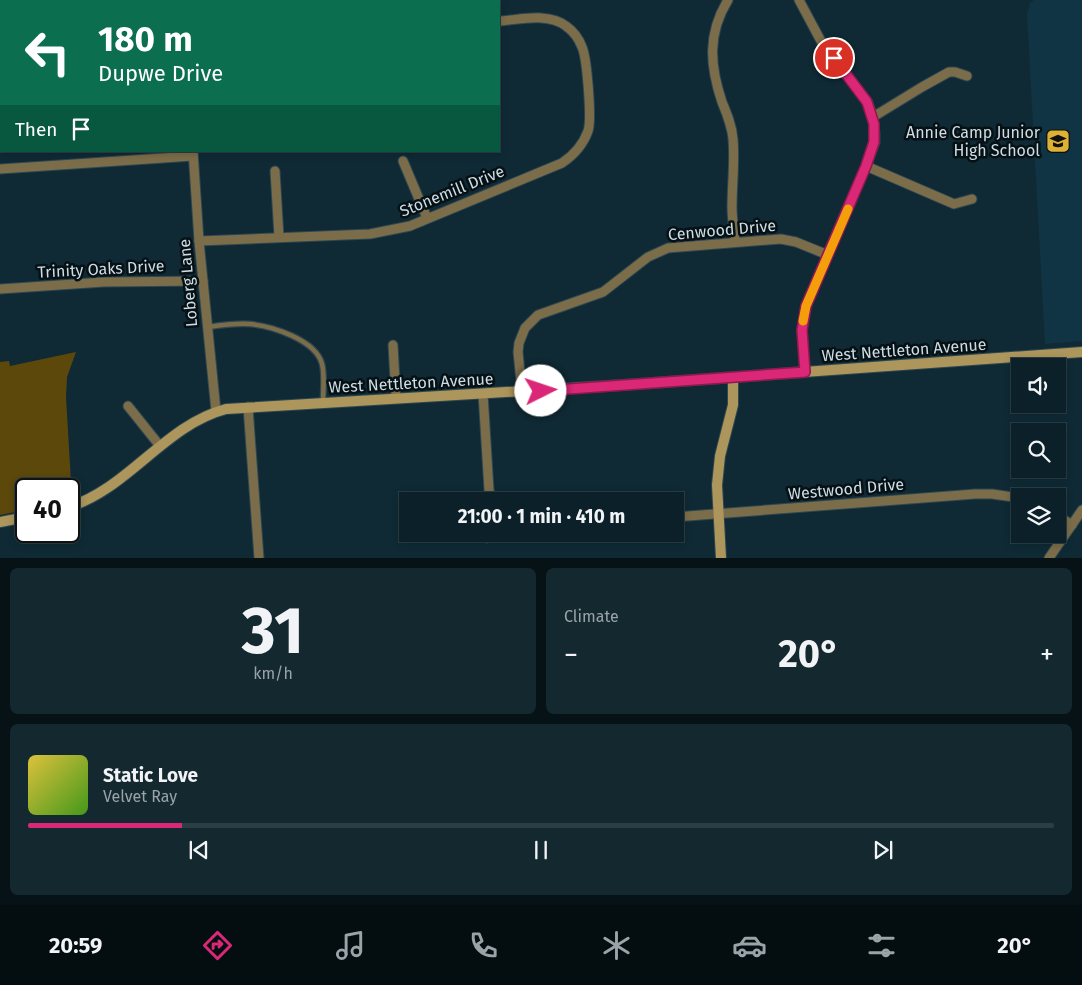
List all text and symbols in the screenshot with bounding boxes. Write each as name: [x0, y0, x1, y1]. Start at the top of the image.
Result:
text: 180 m: [98, 18, 193, 60]
icon: left: [15, 20, 80, 85]
pin: [813, 37, 855, 79]
icon: arrive: [820, 44, 848, 72]
text: Dupwe Drive: [98, 60, 223, 87]
icon: arrive: [67, 115, 95, 143]
text: Then: [15, 118, 57, 141]
place label: Annie Camp Junior High School: [906, 123, 1041, 160]
school or university icon: Annie Camp Junior High School: [1045, 128, 1071, 154]
street label: Stonemill Drive: [397, 161, 507, 221]
street label: Cenwood Drive: [667, 216, 777, 244]
street label: Loberg Lane: [175, 238, 201, 328]
street label: Trinity Oaks Drive: [37, 256, 165, 282]
street label: West Nettleton Avenue: [821, 335, 987, 365]
map controls: [1011, 358, 1066, 543]
button: sound: [1011, 358, 1066, 413]
position arrow: [514, 364, 566, 416]
street label: West Nettleton Avenue: [328, 369, 494, 397]
button: search: [1011, 423, 1066, 478]
street label: Westwood Drive: [787, 474, 905, 504]
speed limit sign: 40: [15, 478, 80, 543]
button: layers: [1011, 488, 1066, 543]
text: 21:00 · 1 min · 410 m: [458, 505, 625, 528]
text: 31: [242, 592, 304, 670]
text: Climate: [564, 607, 619, 626]
text: 20°: [778, 631, 840, 677]
text: −: [564, 638, 578, 671]
text: +: [1040, 638, 1054, 671]
text: km/h: [253, 664, 293, 683]
text: Static Love: [103, 764, 198, 787]
text: Velvet Ray: [103, 787, 177, 806]
icon: previous: [185, 836, 213, 864]
icon: pause: [527, 836, 555, 864]
icon: next: [869, 836, 897, 864]
icon: directions: [200, 928, 235, 963]
icon: music: [333, 928, 368, 963]
icon: phone: [466, 928, 501, 963]
icon: climate: [599, 928, 634, 963]
icon: car: [732, 928, 767, 963]
icon: filters: [864, 928, 899, 963]
text: 20:59: [49, 932, 102, 959]
text: 20°: [997, 932, 1033, 959]

